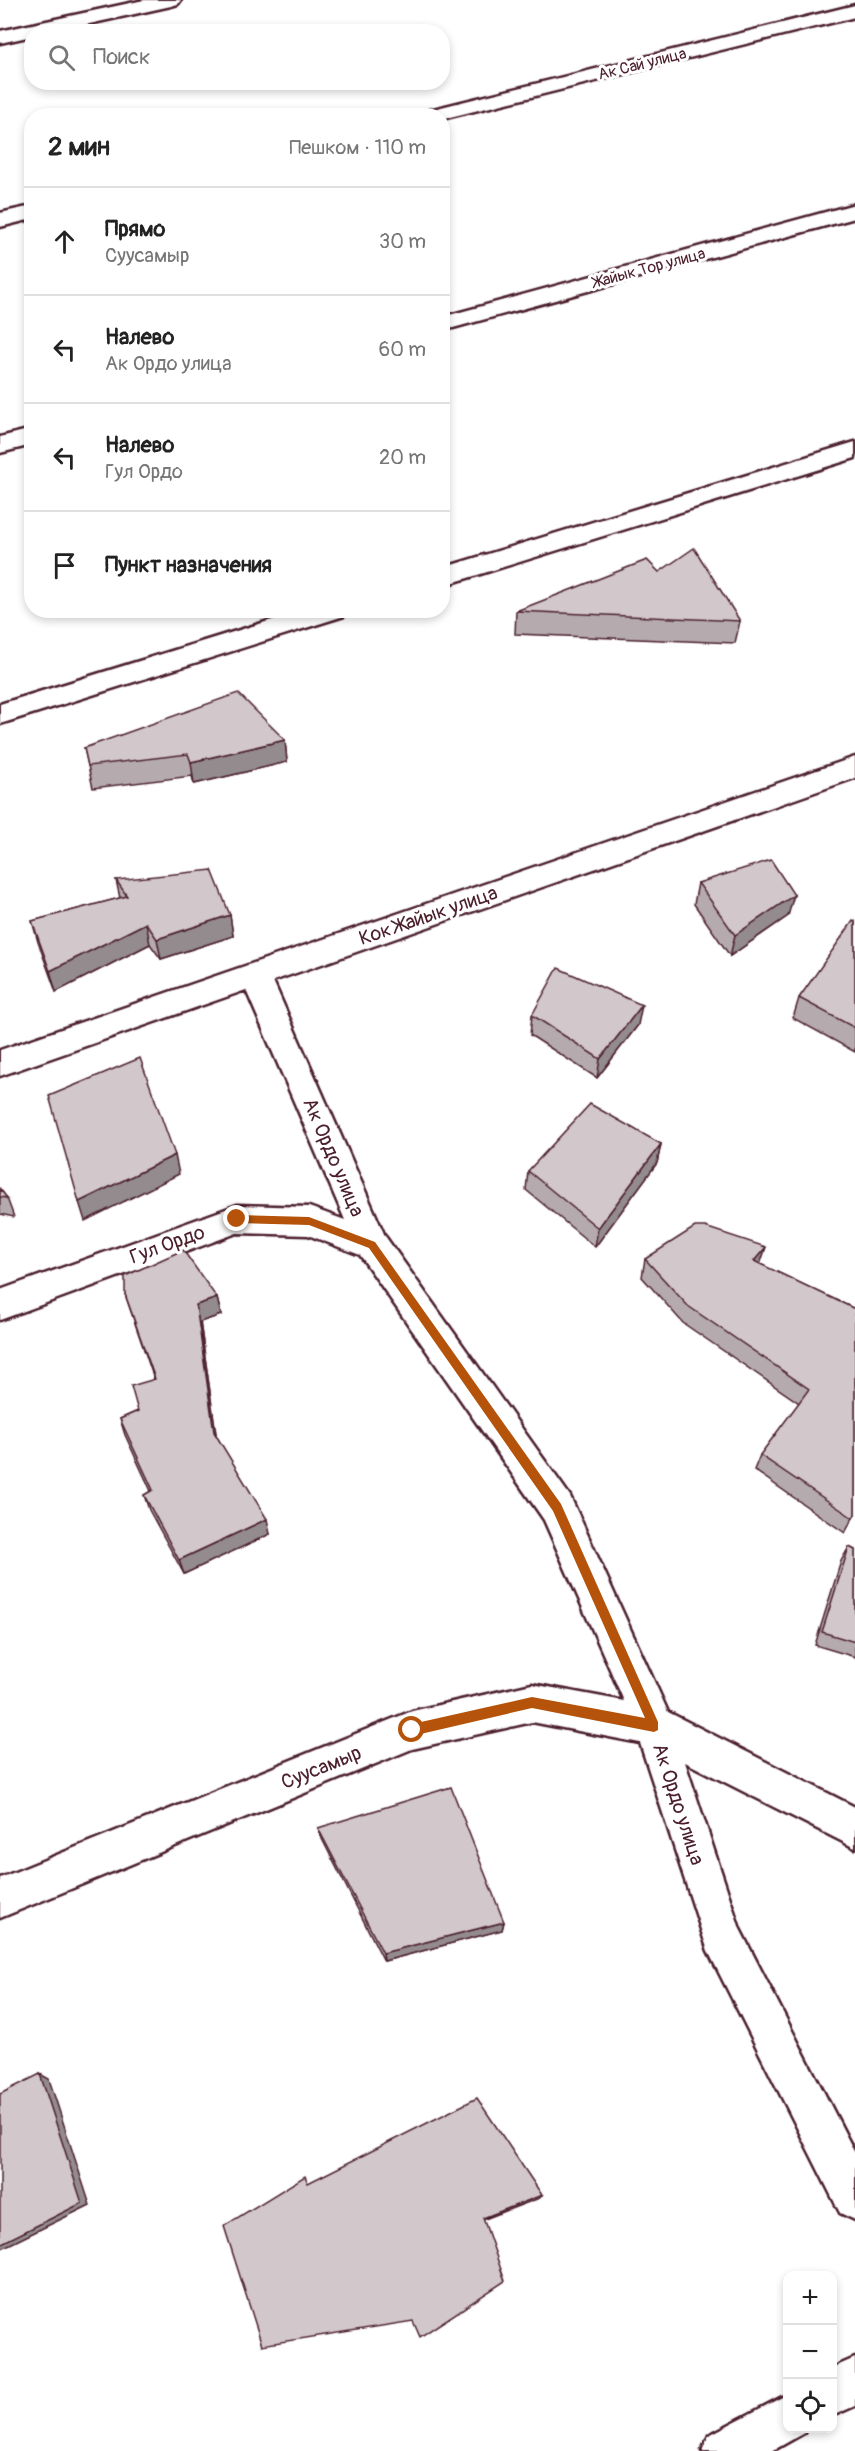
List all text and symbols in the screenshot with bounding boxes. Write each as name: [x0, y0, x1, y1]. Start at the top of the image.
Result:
search box: [24, 24, 450, 90]
icon: search: [45, 41, 78, 74]
text: Поиск: [93, 43, 150, 71]
street label: Ак Сай улица: [596, 43, 689, 85]
text: 2 мин: [48, 131, 110, 163]
text: Пешком · 110 m: [289, 135, 426, 160]
text: Прямо: [105, 215, 165, 243]
icon: ahead: [48, 225, 81, 258]
text: 30 m: [379, 229, 426, 254]
text: Суусамыр: [105, 243, 189, 268]
street label: Жайык Тор улица: [588, 243, 707, 293]
text: Налево: [105, 323, 174, 351]
icon: left: [48, 333, 81, 366]
text: 60 m: [379, 337, 426, 362]
text: Ак Ордо улица: [105, 351, 232, 376]
text: Налево: [105, 431, 174, 459]
icon: left: [48, 441, 81, 474]
text: 20 m: [379, 445, 426, 470]
text: Гул Ордо: [105, 459, 183, 484]
icon: arrive: [48, 549, 81, 582]
text: Пункт назначения: [105, 551, 272, 579]
street label: Кок Жайык улица: [355, 880, 501, 951]
street label: Ак Ордо улица: [297, 1094, 370, 1220]
route end: [223, 1205, 249, 1231]
street label: Гул Ордо: [126, 1219, 208, 1270]
route start: [398, 1716, 424, 1742]
street label: Суусамыр: [277, 1740, 365, 1795]
street label: Ак Ордо улица: [647, 1740, 710, 1868]
map controls: [783, 2271, 837, 2433]
button: +: [783, 2271, 837, 2325]
button: −: [783, 2325, 837, 2379]
button: locate: [783, 2379, 837, 2433]

